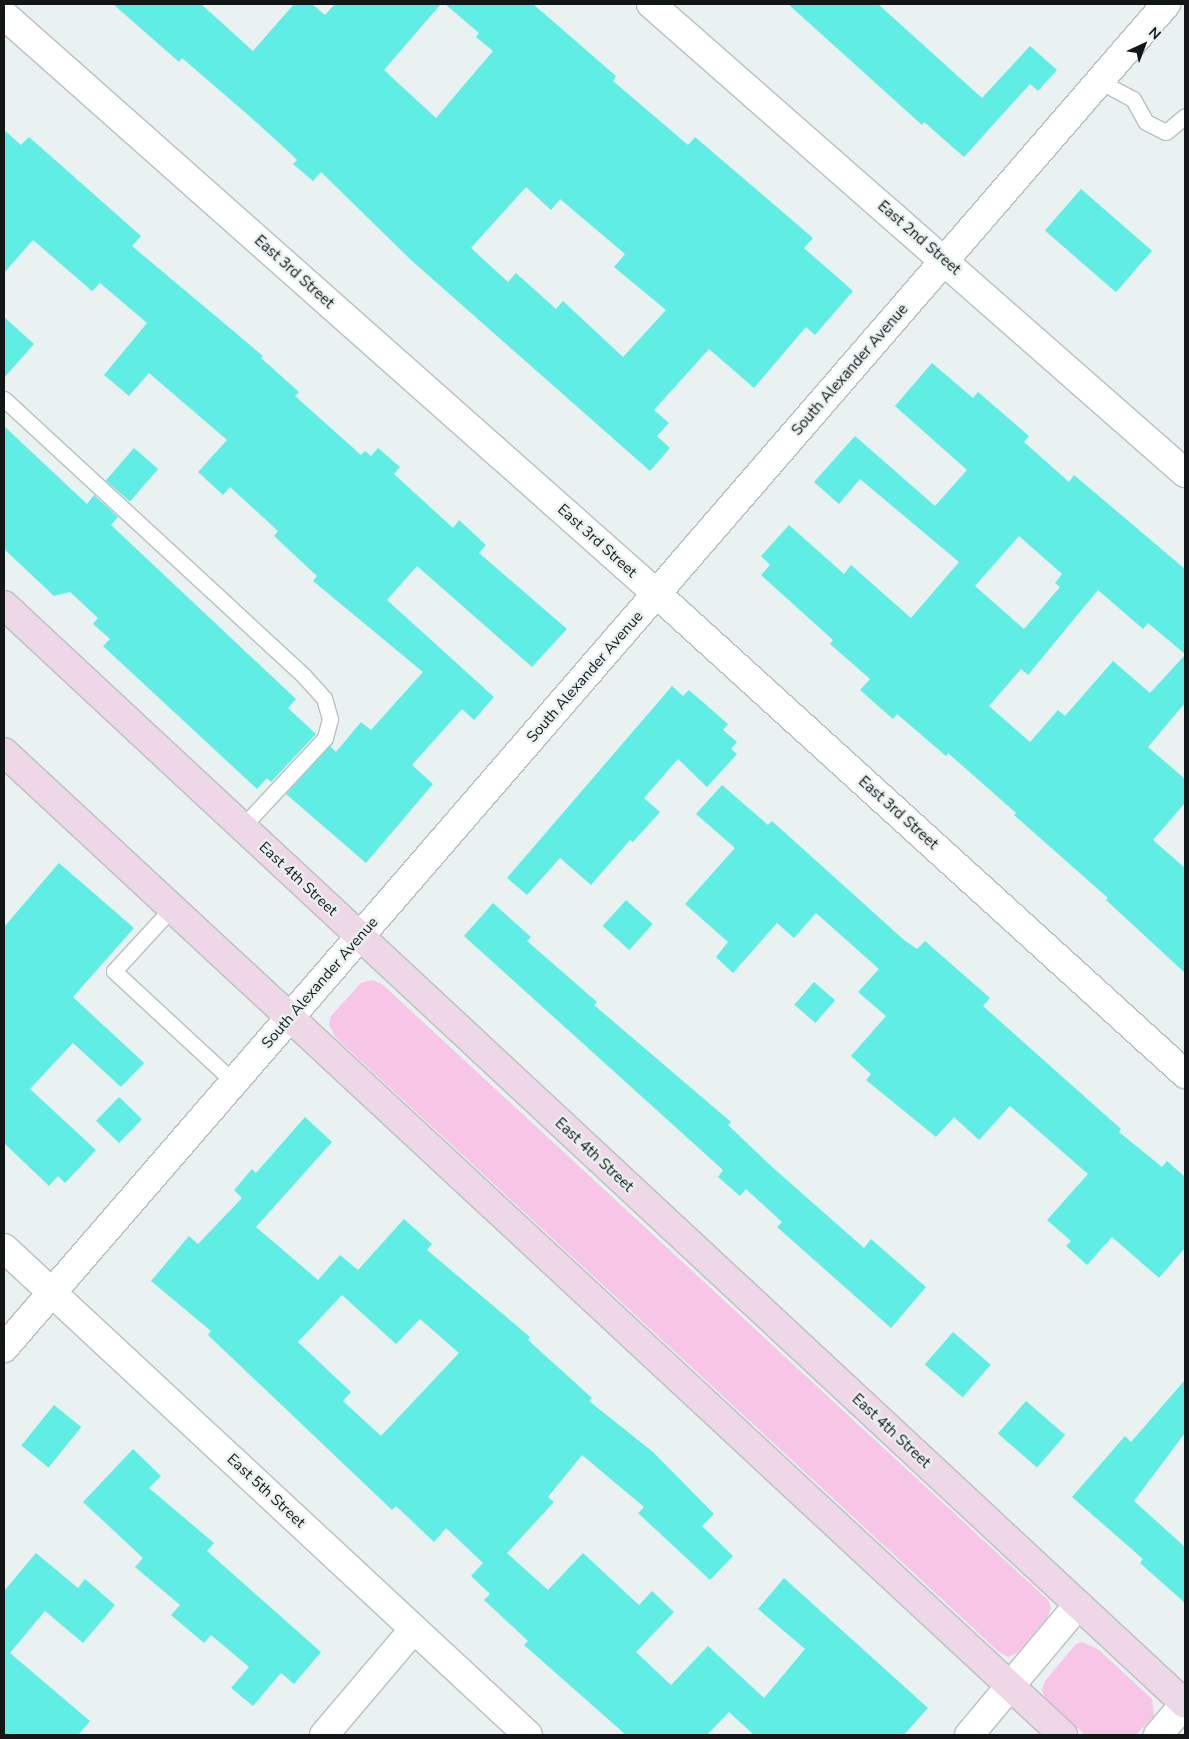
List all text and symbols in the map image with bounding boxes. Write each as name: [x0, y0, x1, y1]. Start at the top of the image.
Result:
north arrow: [1119, 20, 1169, 70]
text: N: [1144, 23, 1165, 44]
street label: East 2nd Street: [874, 197, 964, 279]
street label: East 3rd Street: [251, 232, 337, 312]
street label: South Alexander Avenue: [788, 301, 912, 439]
street label: East 3rd Street: [554, 501, 640, 581]
street label: South Alexander Avenue: [523, 608, 647, 746]
street label: East 3rd Street: [855, 773, 941, 853]
street label: East 4th Street: [255, 838, 341, 920]
street label: South Alexander Avenue: [258, 914, 382, 1052]
street label: East 4th Street: [551, 1114, 637, 1196]
street label: East 4th Street: [848, 1390, 934, 1472]
street label: East 5th Street: [223, 1450, 309, 1532]

